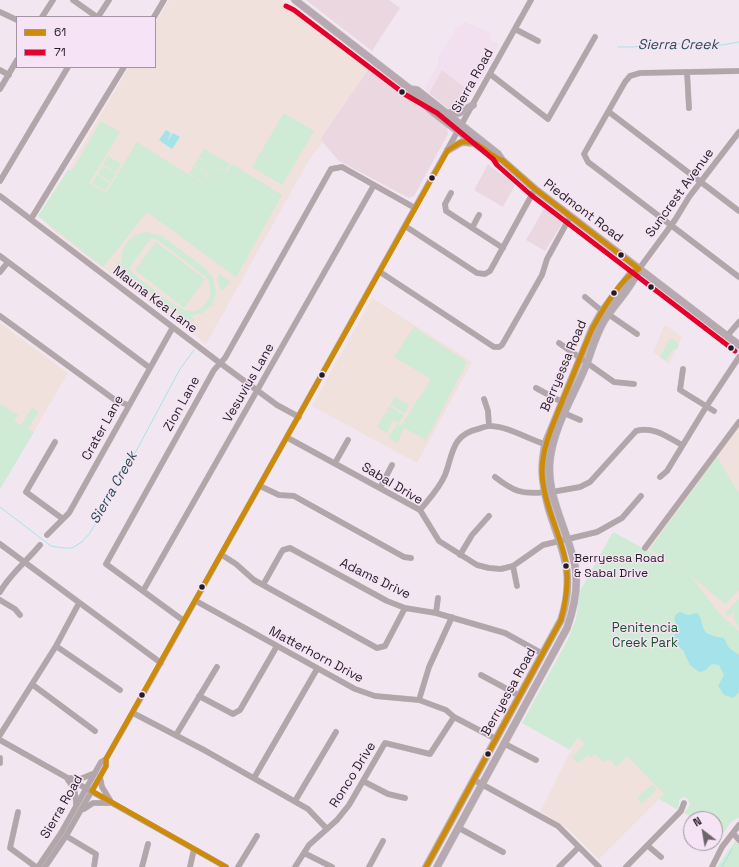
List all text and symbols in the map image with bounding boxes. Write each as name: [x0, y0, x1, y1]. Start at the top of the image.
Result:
legend: [16, 16, 156, 68]
text: 61: [54, 24, 66, 40]
water label: Sierra Creek: [638, 37, 718, 53]
text: 71: [54, 44, 66, 60]
street label: Sierra Road: [449, 46, 497, 116]
unlabelled marker: [397, 87, 407, 97]
street label: Suncrest Avenue: [643, 146, 717, 240]
unlabelled marker: [427, 173, 437, 183]
street label: Piedmont Road: [540, 176, 626, 246]
unlabelled marker: [616, 250, 626, 260]
street label: Mauna Kea Lane: [110, 263, 200, 337]
unlabelled marker: [646, 282, 656, 292]
unlabelled marker: [609, 288, 619, 298]
street label: Berryessa Road: [538, 318, 590, 414]
street label: Vesuvius Lane: [220, 341, 278, 425]
unlabelled marker: [726, 343, 736, 353]
unlabelled marker: [317, 370, 327, 380]
street label: Zion Lane: [161, 374, 203, 434]
street label: Crater Lane: [79, 393, 127, 463]
water label: Sierra Creek: [87, 449, 141, 527]
street label: Sabal Drive: [358, 460, 426, 508]
place label: Berryessa Road & Sabal Drive: [574, 552, 665, 580]
street label: Adams Drive: [337, 555, 413, 603]
marker: Berryessa Road & Sabal Drive: [561, 561, 571, 571]
unlabelled marker: [197, 582, 207, 592]
park label: Penitencia Creek Park: [612, 620, 678, 651]
street label: Matterhorn Drive: [266, 624, 366, 686]
street label: Berryessa Road: [478, 645, 540, 739]
unlabelled marker: [137, 690, 147, 700]
street label: Ronco Drive: [327, 739, 379, 811]
unlabelled marker: [483, 749, 493, 759]
street label: Sierra Road: [37, 772, 87, 842]
north arrow: [683, 811, 723, 851]
text: N: [691, 814, 704, 829]

